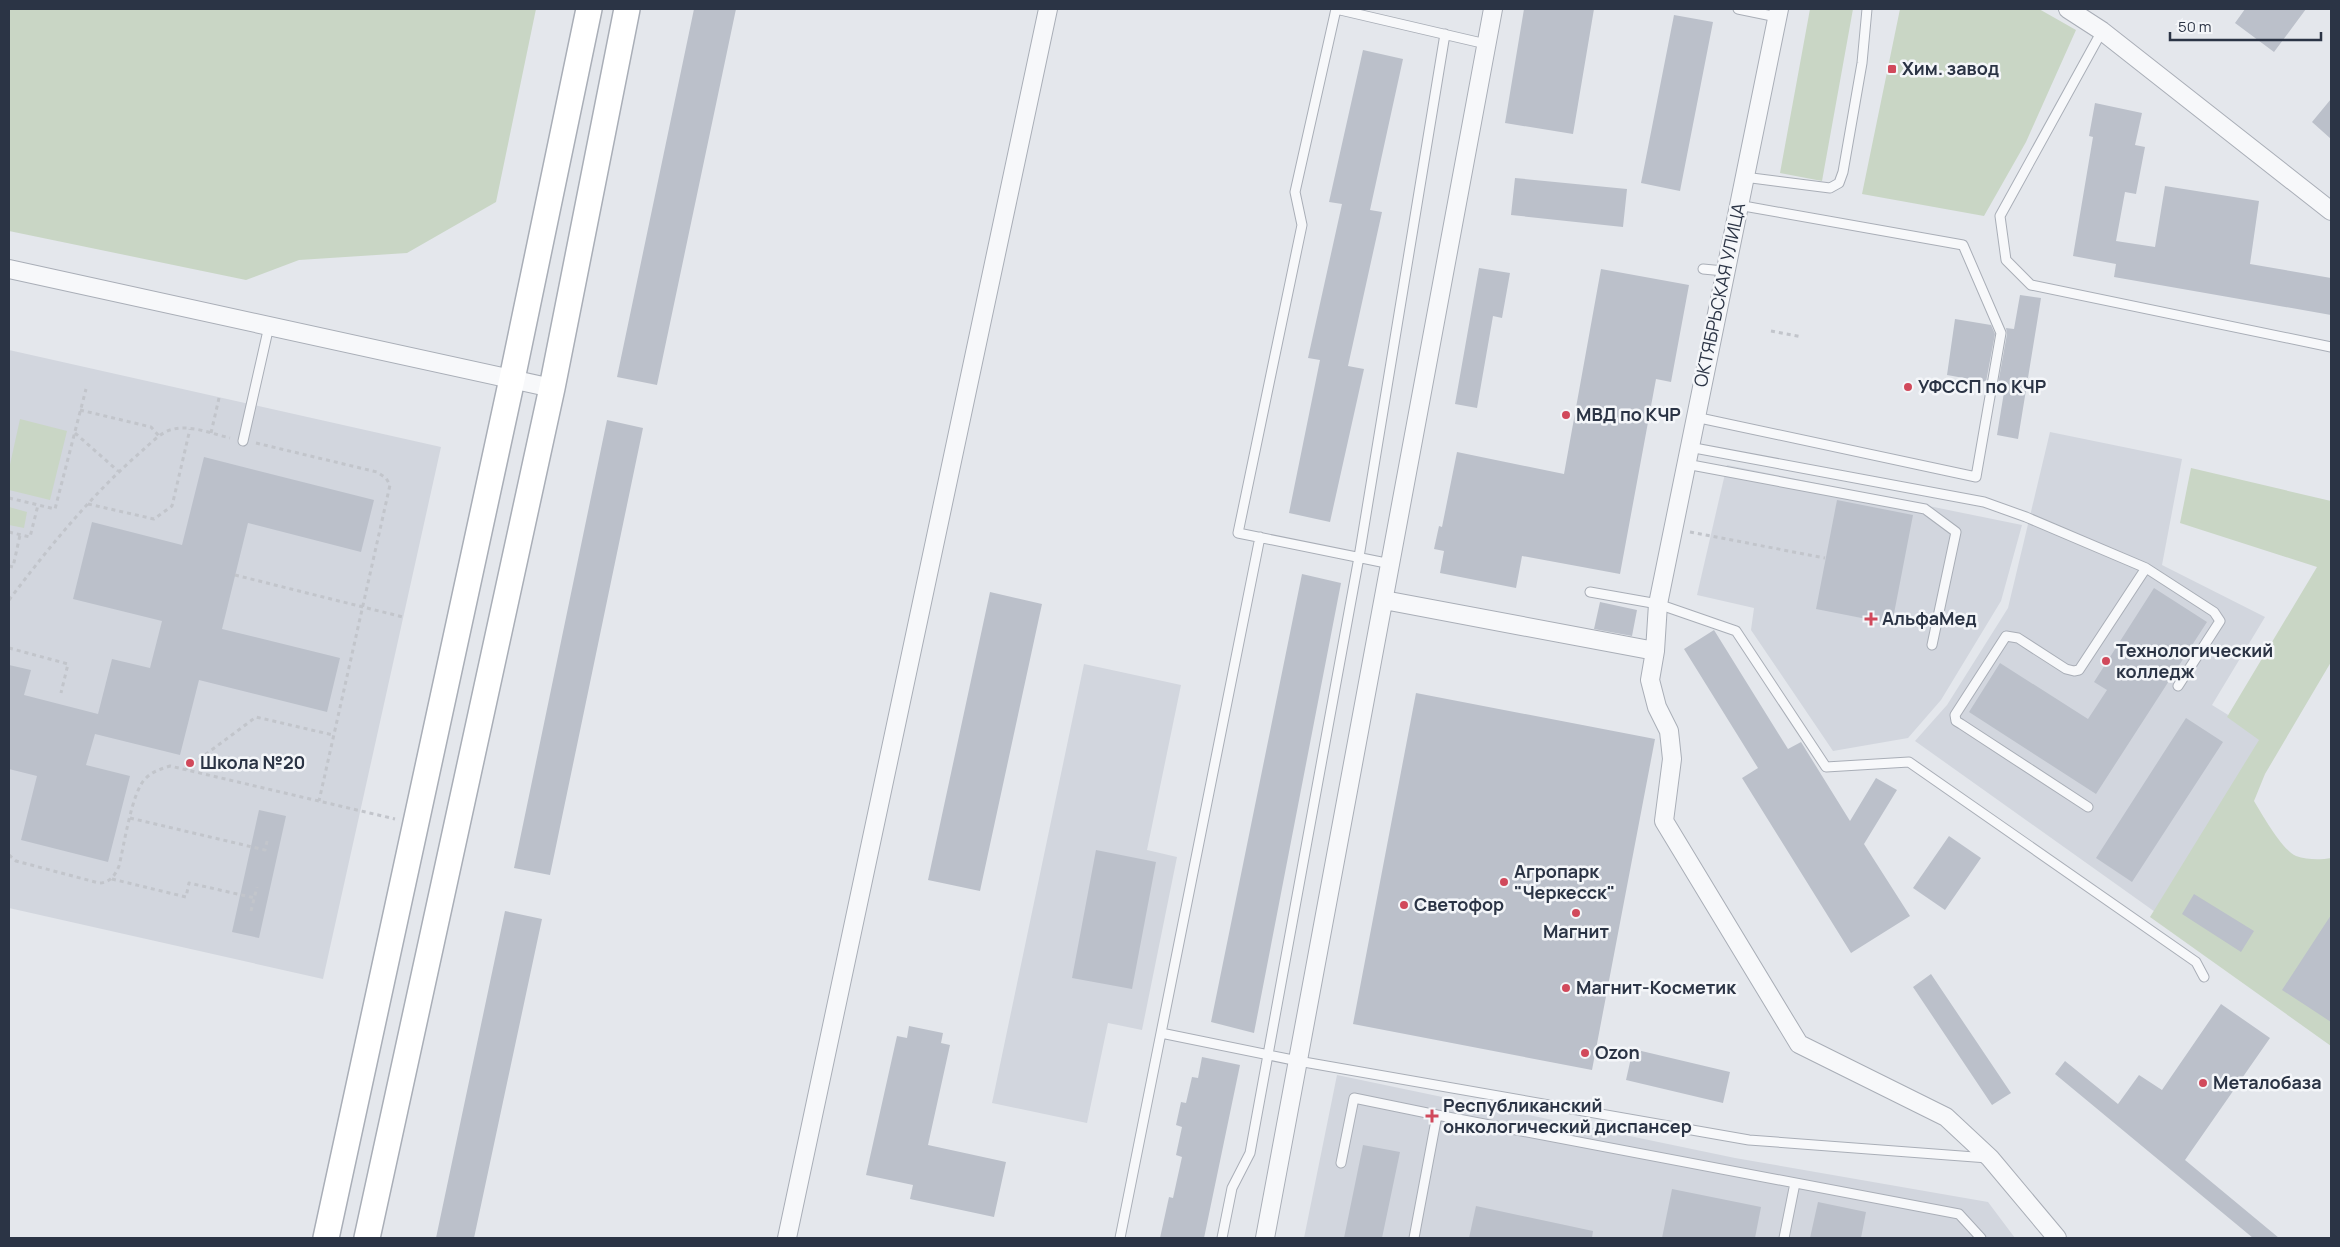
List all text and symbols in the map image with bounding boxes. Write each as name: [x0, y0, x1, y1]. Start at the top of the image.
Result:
scale bar: [2170, 10, 2321, 42]
text: 50 m: [2178, 16, 2212, 37]
place label: Хим. завод: [1902, 56, 1999, 80]
marker: Хим. завод: [1886, 63, 1898, 75]
street label: ОКТЯБРЬСКАЯ УЛИЦА: [1688, 200, 1750, 389]
place label: УФССП по КЧР: [1918, 374, 2046, 398]
marker: УФССП по КЧР: [1902, 381, 1914, 393]
place label: МВД по КЧР: [1576, 402, 1681, 426]
marker: МВД по КЧР: [1560, 409, 1572, 421]
place label: АльфаМед: [1882, 606, 1977, 630]
marker: АльфаМед: [1864, 612, 1878, 626]
place label: Технологический колледж: [2116, 638, 2273, 683]
marker: Технологический колледж: [2100, 655, 2112, 667]
place label: Школа №20: [200, 750, 305, 774]
marker: Школа №20: [184, 757, 196, 769]
place label: Агропарк "Черкесск": [1514, 859, 1615, 904]
marker: Агропарк "Черкесск": [1498, 876, 1510, 888]
place label: Светофор: [1414, 892, 1504, 916]
marker: Светофор: [1398, 899, 1410, 911]
marker: Магнит: [1570, 907, 1582, 919]
place label: Магнит: [1543, 919, 1609, 943]
place label: Магнит-Косметик: [1576, 975, 1737, 999]
marker: Магнит-Косметик: [1560, 982, 1572, 994]
place label: Ozon: [1595, 1040, 1640, 1064]
marker: Ozon: [1579, 1047, 1591, 1059]
place label: Металобаза: [2213, 1070, 2322, 1094]
marker: Металобаза: [2197, 1077, 2209, 1089]
place label: Республиканский онкологический диспансер: [1443, 1093, 1692, 1138]
marker: Республиканский онкологический диспансер: [1425, 1109, 1439, 1123]

